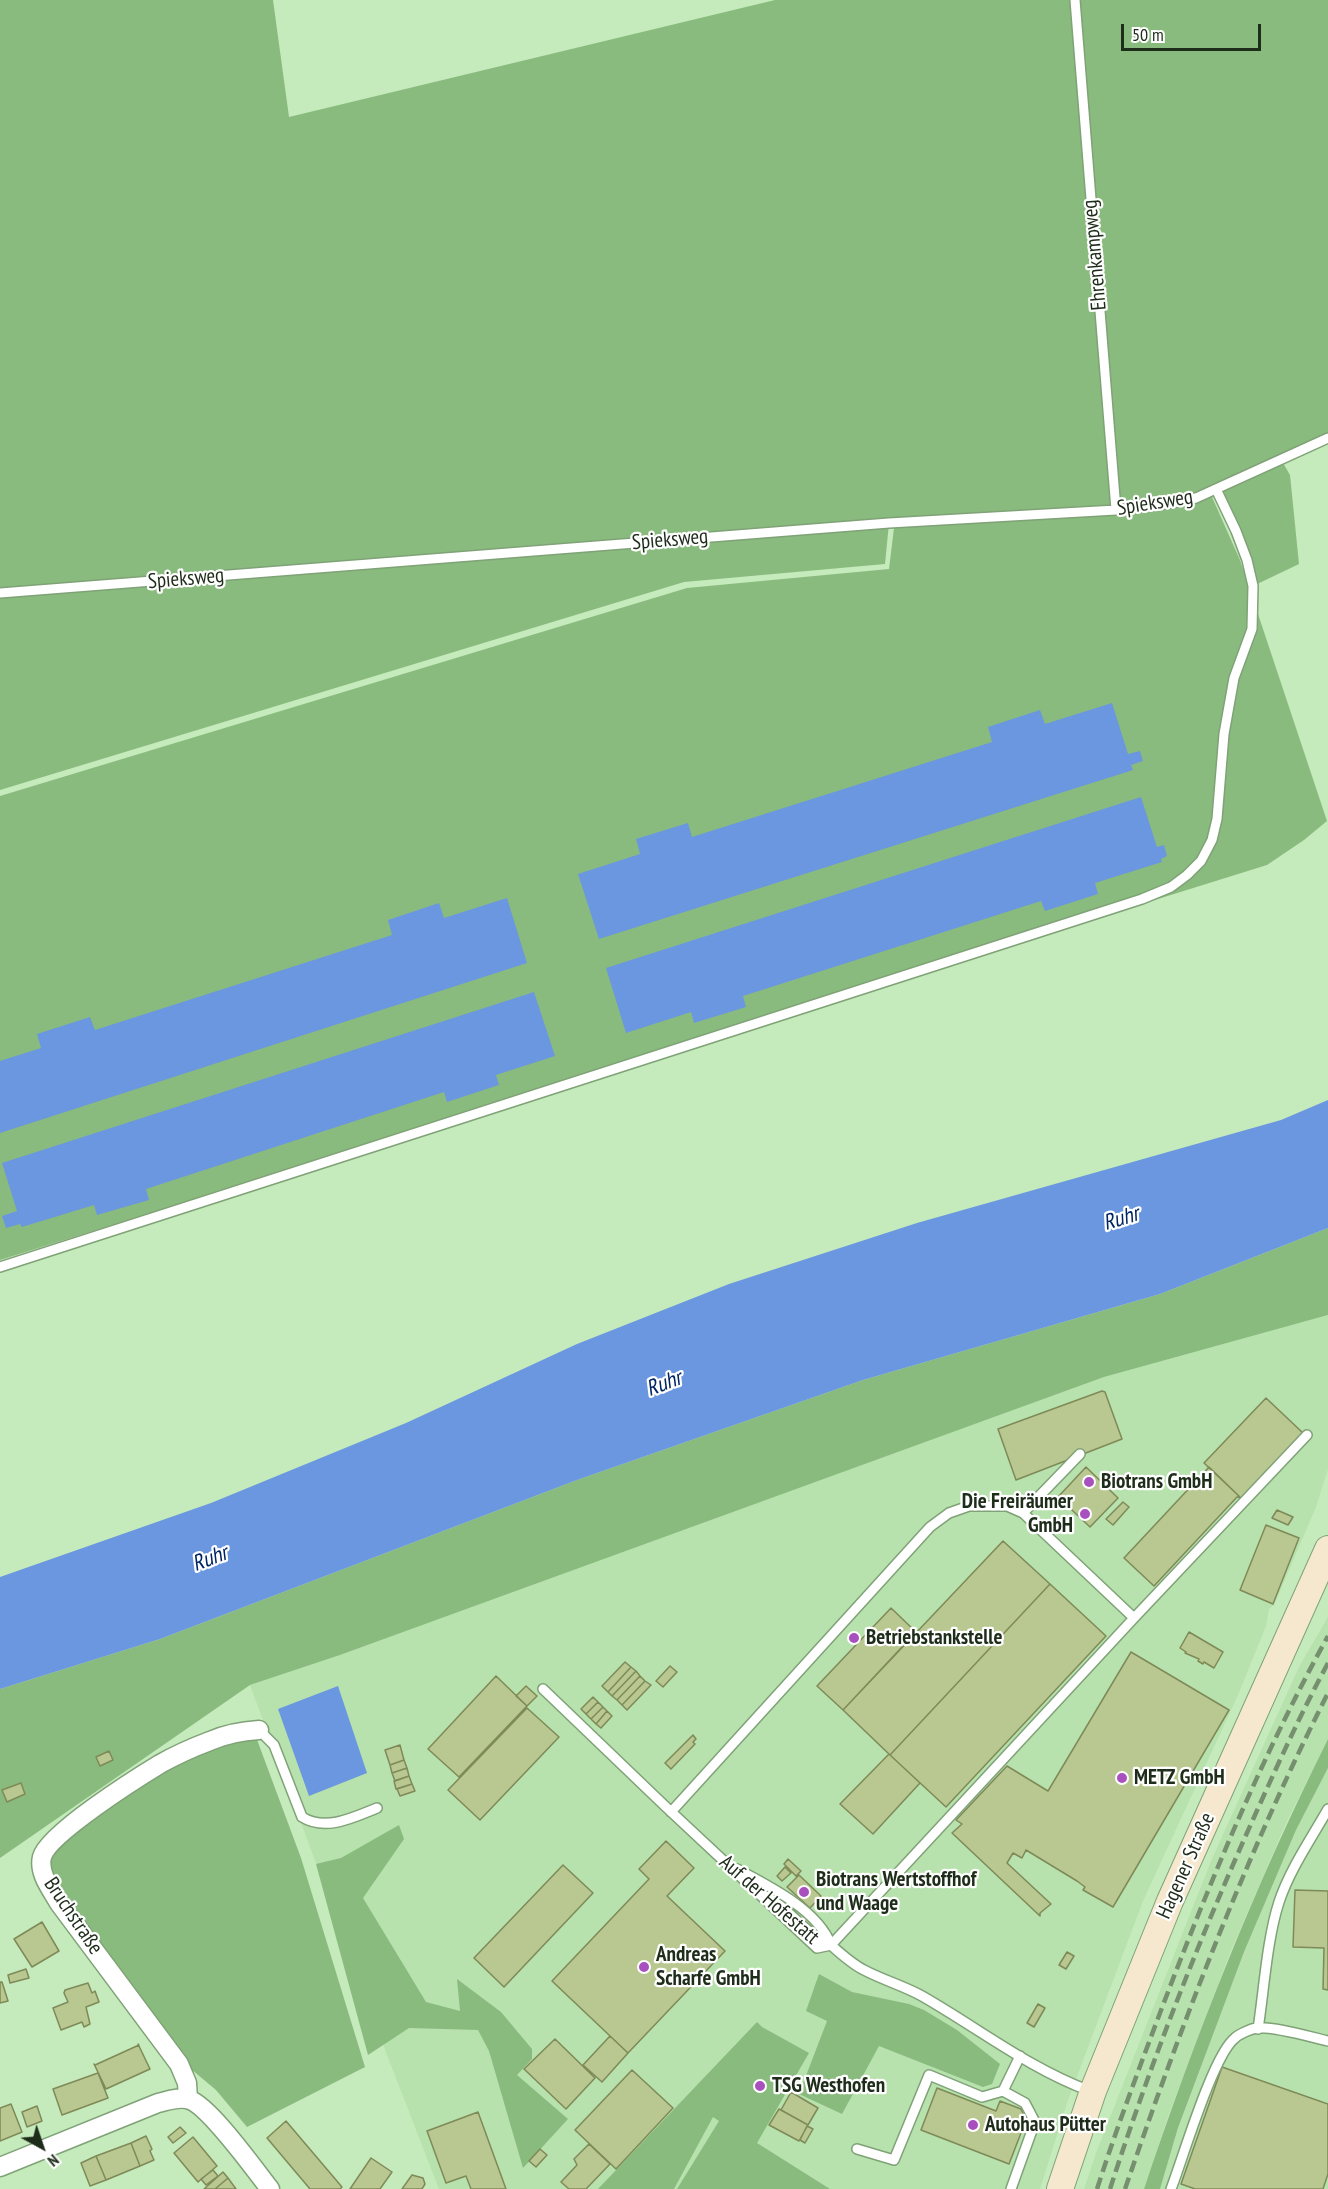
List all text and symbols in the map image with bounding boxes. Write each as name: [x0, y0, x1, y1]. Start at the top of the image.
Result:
scale bar: [1124, 12, 1264, 50]
text: 50 m: [1132, 23, 1164, 46]
street label: Ehrenkampweg: [1078, 199, 1112, 311]
street label: Spieksweg: [1115, 485, 1195, 521]
street label: Spieksweg: [631, 524, 709, 556]
street label: Spieksweg: [147, 563, 225, 595]
water label: Ruhr: [1100, 1201, 1142, 1237]
water label: Ruhr: [643, 1365, 685, 1403]
place label: Biotrans GmbH: [1101, 1469, 1212, 1495]
marker: Biotrans GmbH: [1082, 1475, 1096, 1489]
place label: Die Freiräumer GmbH: [962, 1489, 1073, 1539]
marker: Die Freiräumer GmbH: [1078, 1507, 1092, 1521]
water label: Ruhr: [189, 1540, 231, 1578]
place label: Betriebstankstelle: [866, 1625, 1002, 1651]
marker: Betriebstankstelle: [847, 1631, 861, 1645]
place label: METZ GmbH: [1134, 1765, 1225, 1791]
marker: METZ GmbH: [1115, 1771, 1129, 1785]
street label: Hagener Straße: [1151, 1809, 1221, 1923]
street label: Auf der Hofestatt: [714, 1850, 824, 1950]
place label: Biotrans Wertstoffhof und Waage: [816, 1867, 976, 1917]
street label: Bruchstraße: [38, 1873, 108, 1959]
marker: Biotrans Wertstoffhof und Waage: [797, 1885, 811, 1899]
place label: Andreas Scharfe GmbH: [656, 1942, 761, 1992]
marker: Andreas Scharfe GmbH: [637, 1960, 651, 1974]
place label: TSG Westhofen: [772, 2073, 885, 2099]
marker: TSG Westhofen: [753, 2079, 767, 2093]
place label: Autohaus Pütter: [985, 2112, 1106, 2138]
north arrow: [12, 2117, 72, 2177]
marker: Autohaus Pütter: [966, 2118, 980, 2132]
text: N: [44, 2150, 63, 2171]

